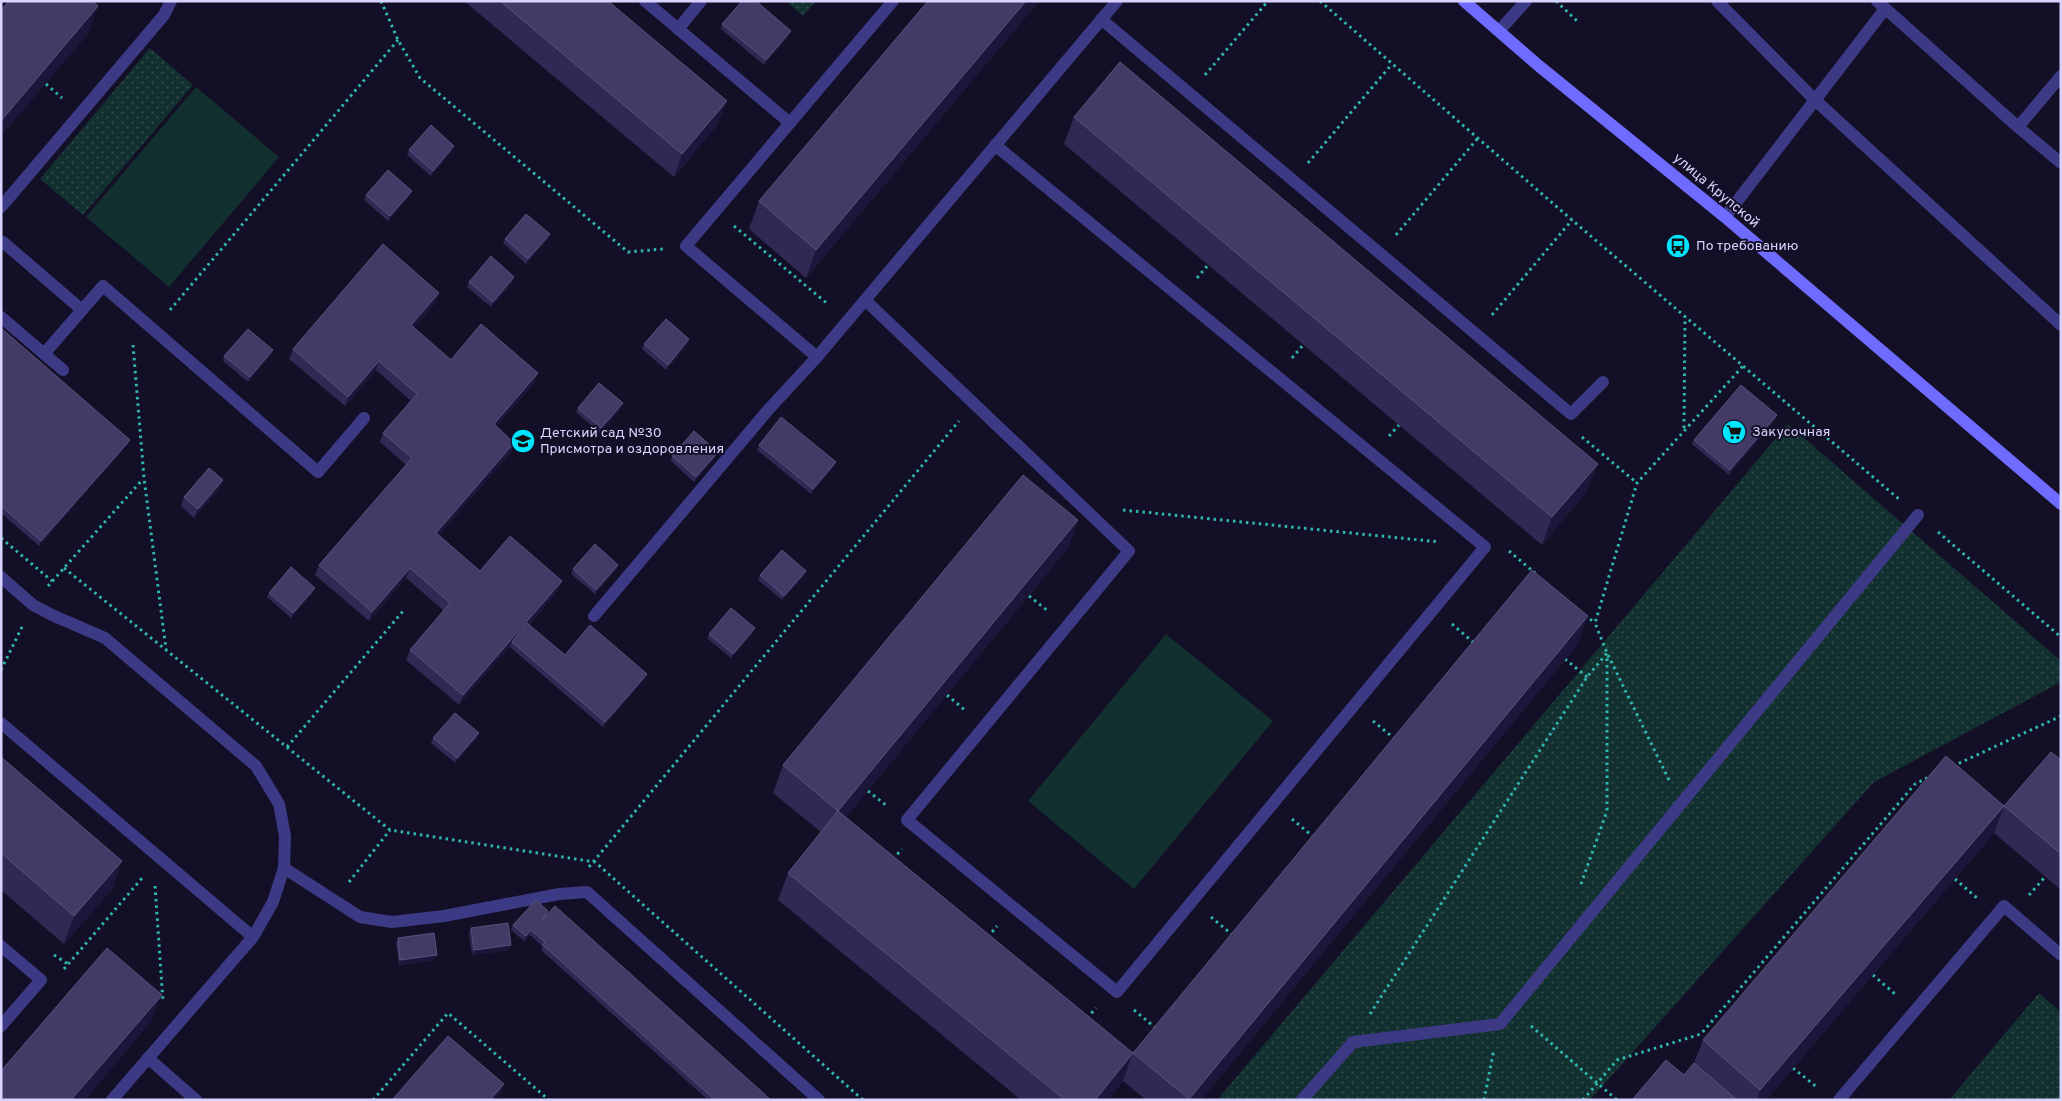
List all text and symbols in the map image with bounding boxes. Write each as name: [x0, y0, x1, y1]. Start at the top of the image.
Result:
street label: улица Крупской: [1669, 150, 1763, 232]
bus stop icon: По требованию: [1665, 233, 1691, 259]
place label: По требованию: [1696, 238, 1798, 255]
supermarket icon: Закусочная: [1721, 419, 1747, 445]
place label: Закусочная: [1752, 424, 1830, 441]
place label: Детский сад №30 Присмотра и оздоровления: [540, 425, 724, 458]
school or university icon: Детский сад №30 Присмотра и оздоровления: [510, 428, 536, 454]

